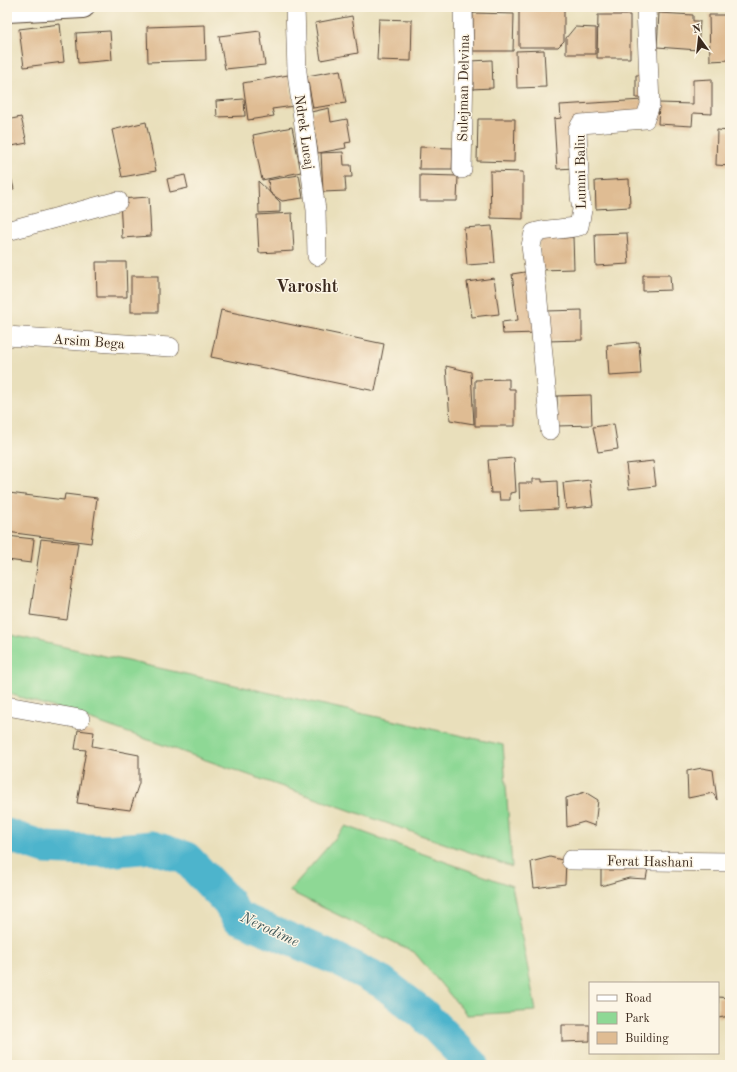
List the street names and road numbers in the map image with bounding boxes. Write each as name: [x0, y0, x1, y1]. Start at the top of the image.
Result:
street label: Sulejman Delvina: [456, 34, 472, 142]
street label: Ndrek Lucaj: [292, 94, 316, 171]
street label: Lumni Baliu: [573, 134, 589, 210]
street label: Arsim Bega: [53, 333, 125, 351]
street label: Ferat Hashani: [607, 854, 693, 870]

